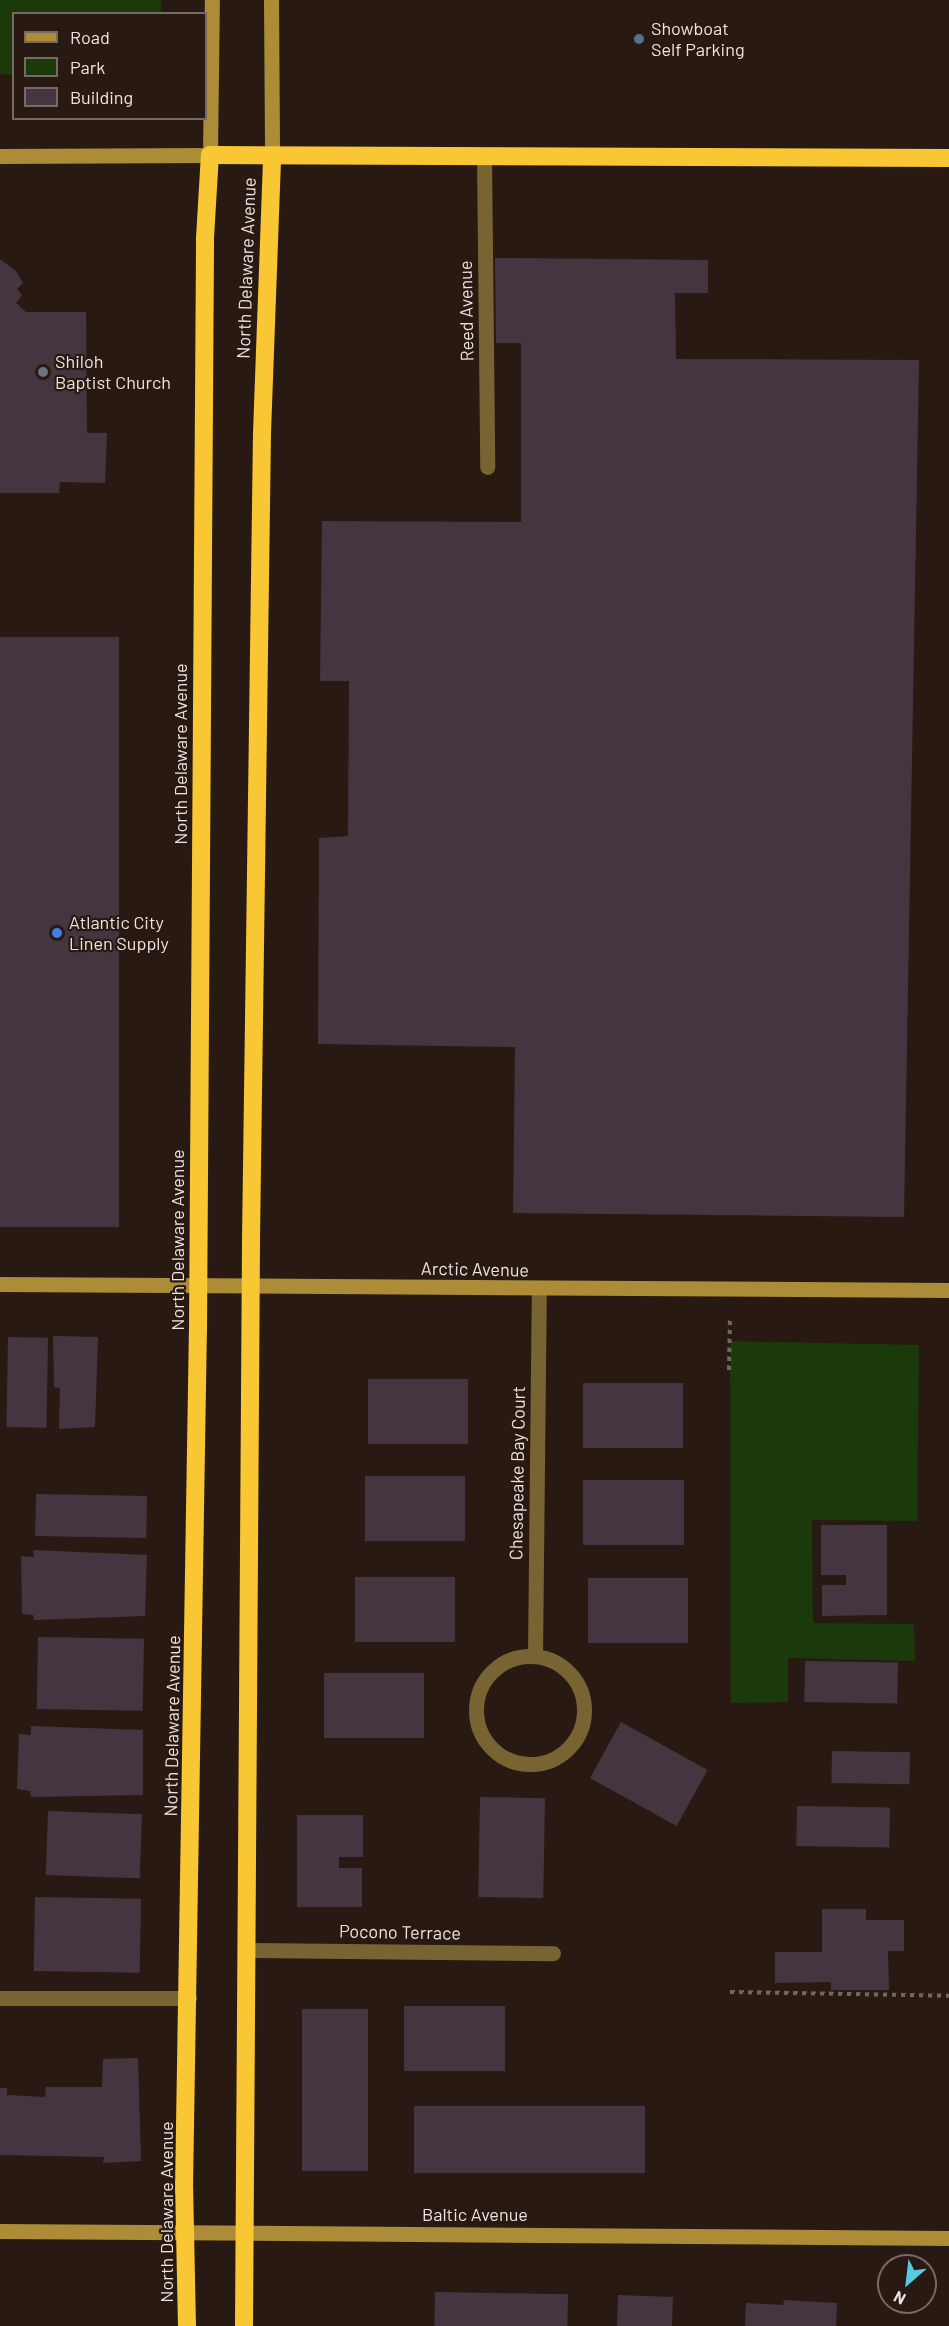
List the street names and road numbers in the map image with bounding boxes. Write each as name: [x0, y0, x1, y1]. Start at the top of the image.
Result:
street label: North Delaware Avenue: [232, 177, 260, 359]
street label: Reed Avenue: [454, 260, 478, 362]
street label: North Delaware Avenue: [169, 663, 191, 845]
street label: North Delaware Avenue: [166, 1149, 188, 1331]
street label: Arctic Avenue: [421, 1257, 529, 1281]
street label: Chesapeake Bay Court: [505, 1386, 529, 1560]
street label: North Delaware Avenue: [160, 1635, 184, 1817]
street label: Pocono Terrace: [339, 1920, 461, 1944]
street label: North Delaware Avenue: [155, 2121, 177, 2303]
street label: Baltic Avenue: [422, 2203, 528, 2225]

